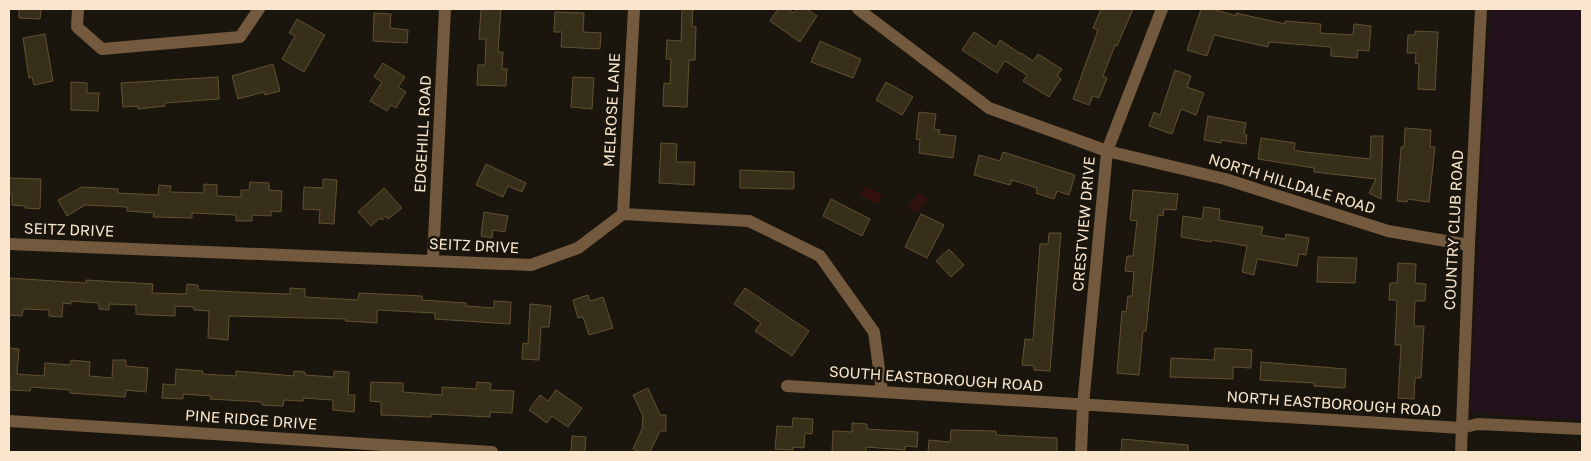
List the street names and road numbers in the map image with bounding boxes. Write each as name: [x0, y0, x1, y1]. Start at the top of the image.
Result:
street label: MELROSE LANE: [599, 53, 623, 167]
street label: EDGEHILL ROAD: [410, 75, 434, 193]
street label: NORTH HILLDALE ROAD: [1207, 149, 1378, 217]
street label: COUNTRY CLUB ROAD: [1440, 149, 1466, 311]
street label: CRESTVIEW DRIVE: [1068, 156, 1098, 292]
street label: SEITZ DRIVE: [24, 218, 114, 240]
street label: SEITZ DRIVE: [429, 234, 520, 256]
street label: SOUTH EASTBOROUGH ROAD: [828, 362, 1044, 394]
street label: NORTH EASTBOROUGH ROAD: [1226, 387, 1442, 419]
street label: PINE RIDGE DRIVE: [184, 405, 318, 433]

